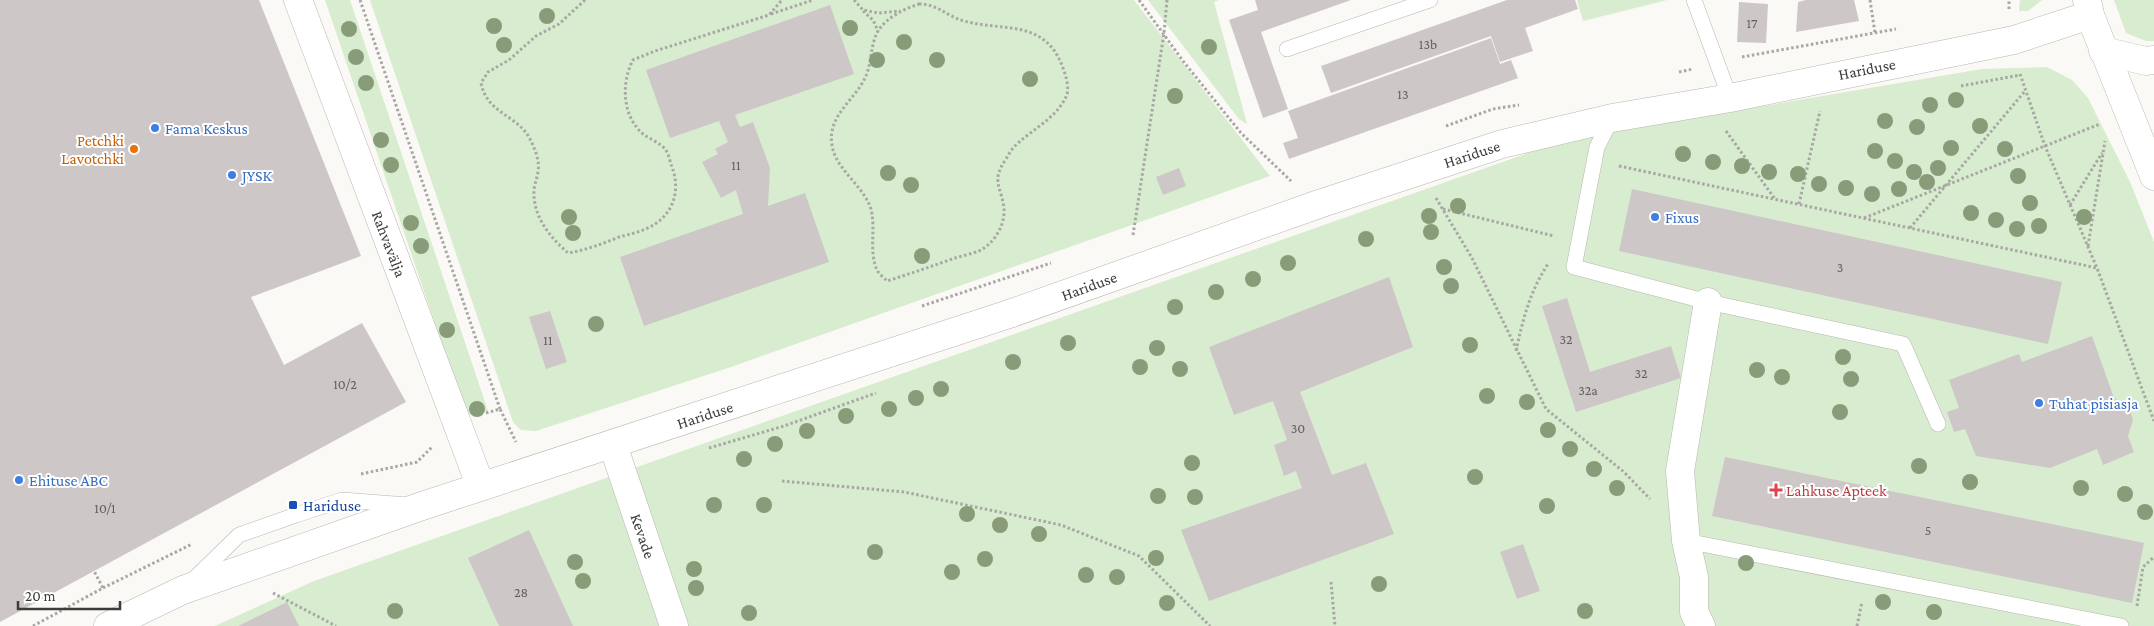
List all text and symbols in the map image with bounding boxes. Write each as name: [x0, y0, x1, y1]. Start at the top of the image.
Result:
house number: 17: [1746, 15, 1758, 31]
house number: 13b: [1419, 36, 1437, 52]
street label: Hariduse: [1837, 55, 1897, 83]
house number: 13: [1397, 86, 1409, 102]
place label: Fama Keskus: [165, 120, 248, 137]
marker: Fama Keskus: [149, 122, 161, 134]
place label: Petchki Lavotchki: [61, 132, 124, 167]
street label: Hariduse: [1442, 137, 1502, 171]
marker: Petchki Lavotchki: [128, 143, 140, 155]
house number: 11: [731, 157, 741, 173]
place label: JYSK: [240, 167, 272, 185]
marker: JYSK: [226, 169, 238, 181]
street label: Rahvavälja: [368, 208, 410, 280]
place label: Fixus: [1665, 209, 1699, 226]
marker: Fixus: [1649, 211, 1661, 223]
house number: 3: [1837, 259, 1843, 275]
street label: Hariduse: [1059, 268, 1119, 304]
house number: 32: [1559, 331, 1573, 347]
house number: 11: [543, 332, 553, 348]
house number: 32: [1634, 365, 1648, 381]
house number: 10/2: [333, 376, 357, 392]
house number: 32a: [1578, 382, 1598, 398]
place label: Tuhat pisiasja: [2049, 395, 2139, 413]
marker: Tuhat pisiasja: [2033, 397, 2045, 409]
street label: Hariduse: [675, 398, 735, 432]
house number: 30: [1291, 420, 1305, 436]
place label: Ehituse ABC: [29, 472, 108, 489]
marker: Ehituse ABC: [13, 474, 25, 486]
place label: Lahkuse Apteek: [1786, 482, 1887, 500]
marker: Lahkuse Apteek: [1770, 484, 1782, 496]
place label: Hariduse: [303, 497, 361, 514]
marker: Hariduse: [287, 499, 299, 511]
house number: 10/1: [94, 500, 116, 516]
street label: Kevade: [627, 511, 659, 561]
house number: 5: [1925, 522, 1931, 538]
scale bar: [18, 578, 120, 610]
house number: 28: [514, 584, 528, 600]
text: 20 m: [25, 588, 56, 604]

